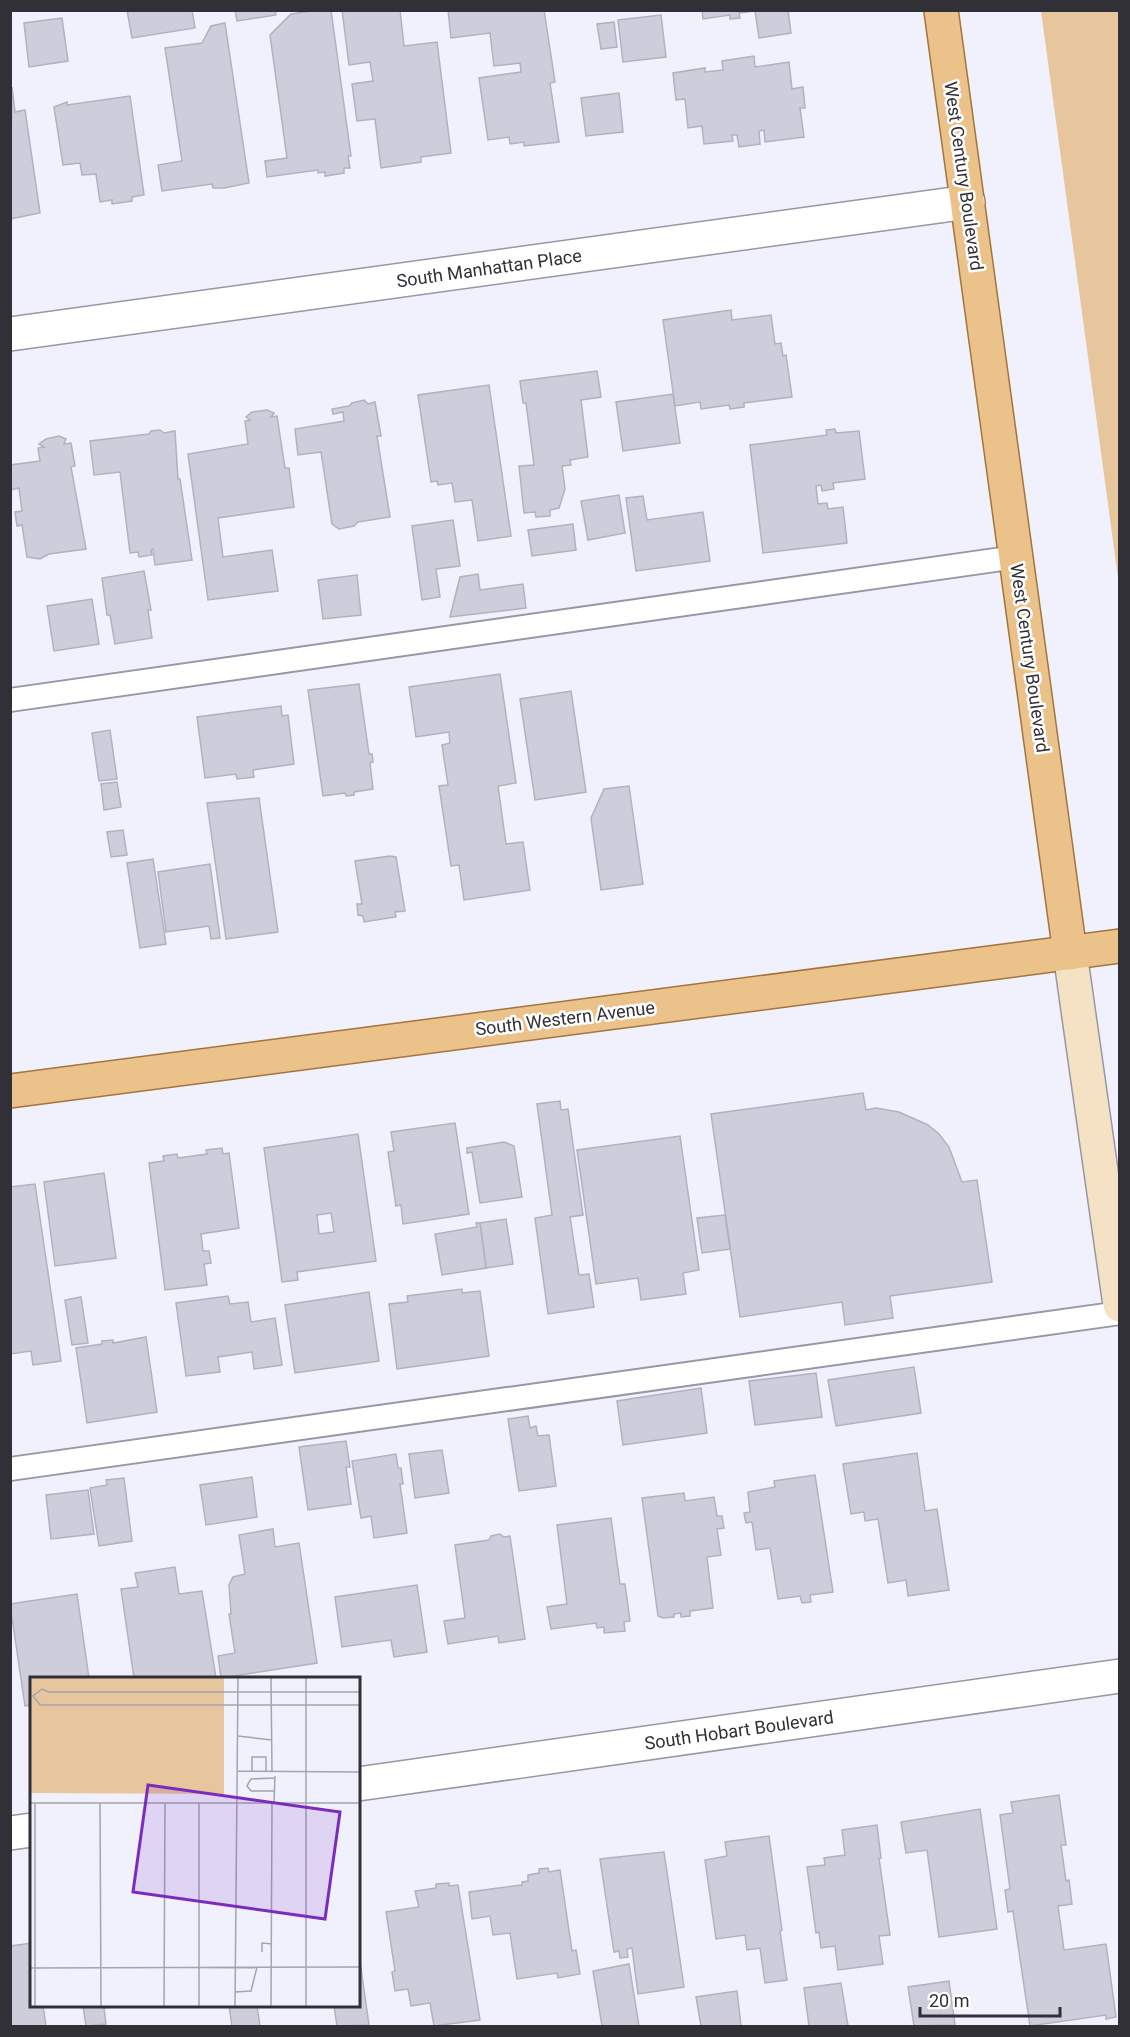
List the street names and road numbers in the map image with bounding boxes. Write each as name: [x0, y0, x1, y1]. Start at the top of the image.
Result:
street label: West Century Boulevard: [940, 80, 988, 272]
street label: South Manhattan Place: [395, 245, 583, 291]
street label: West Century Boulevard: [1006, 562, 1054, 754]
street label: South Western Avenue: [474, 997, 656, 1039]
street label: South Hobart Boulevard: [643, 1706, 835, 1754]

